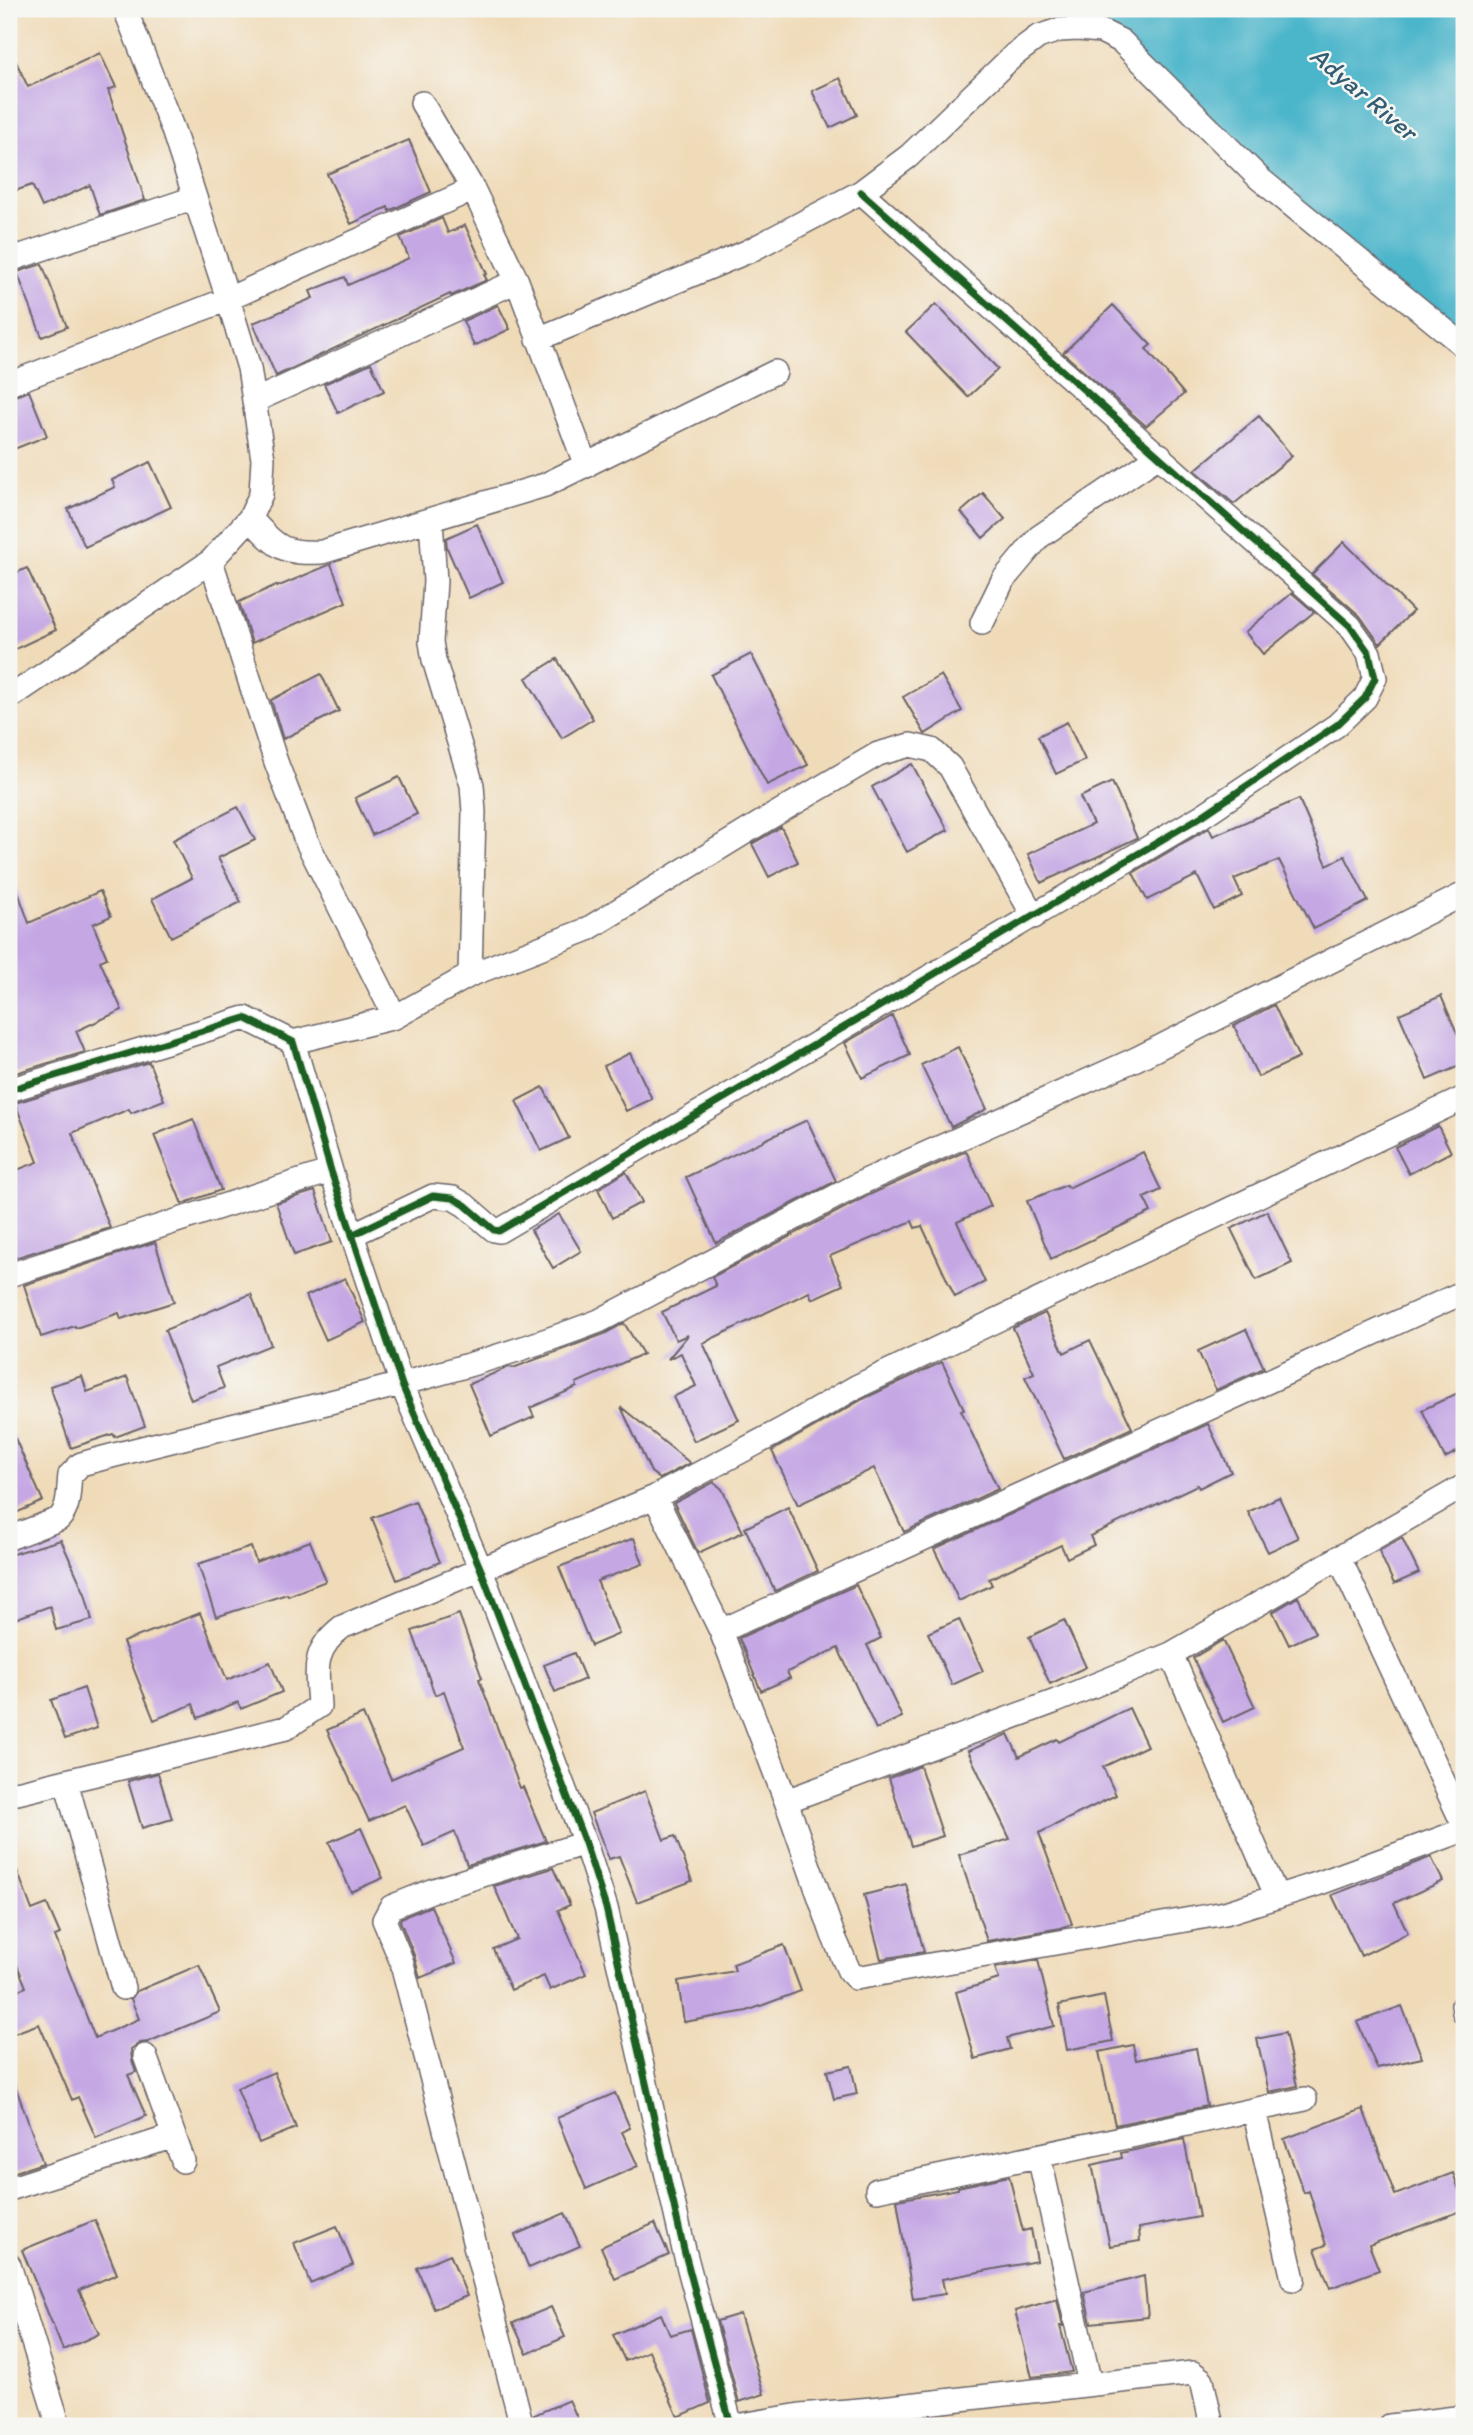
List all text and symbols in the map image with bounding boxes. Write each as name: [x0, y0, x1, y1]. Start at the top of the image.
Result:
water label: Adyar River: [1304, 39, 1426, 149]

